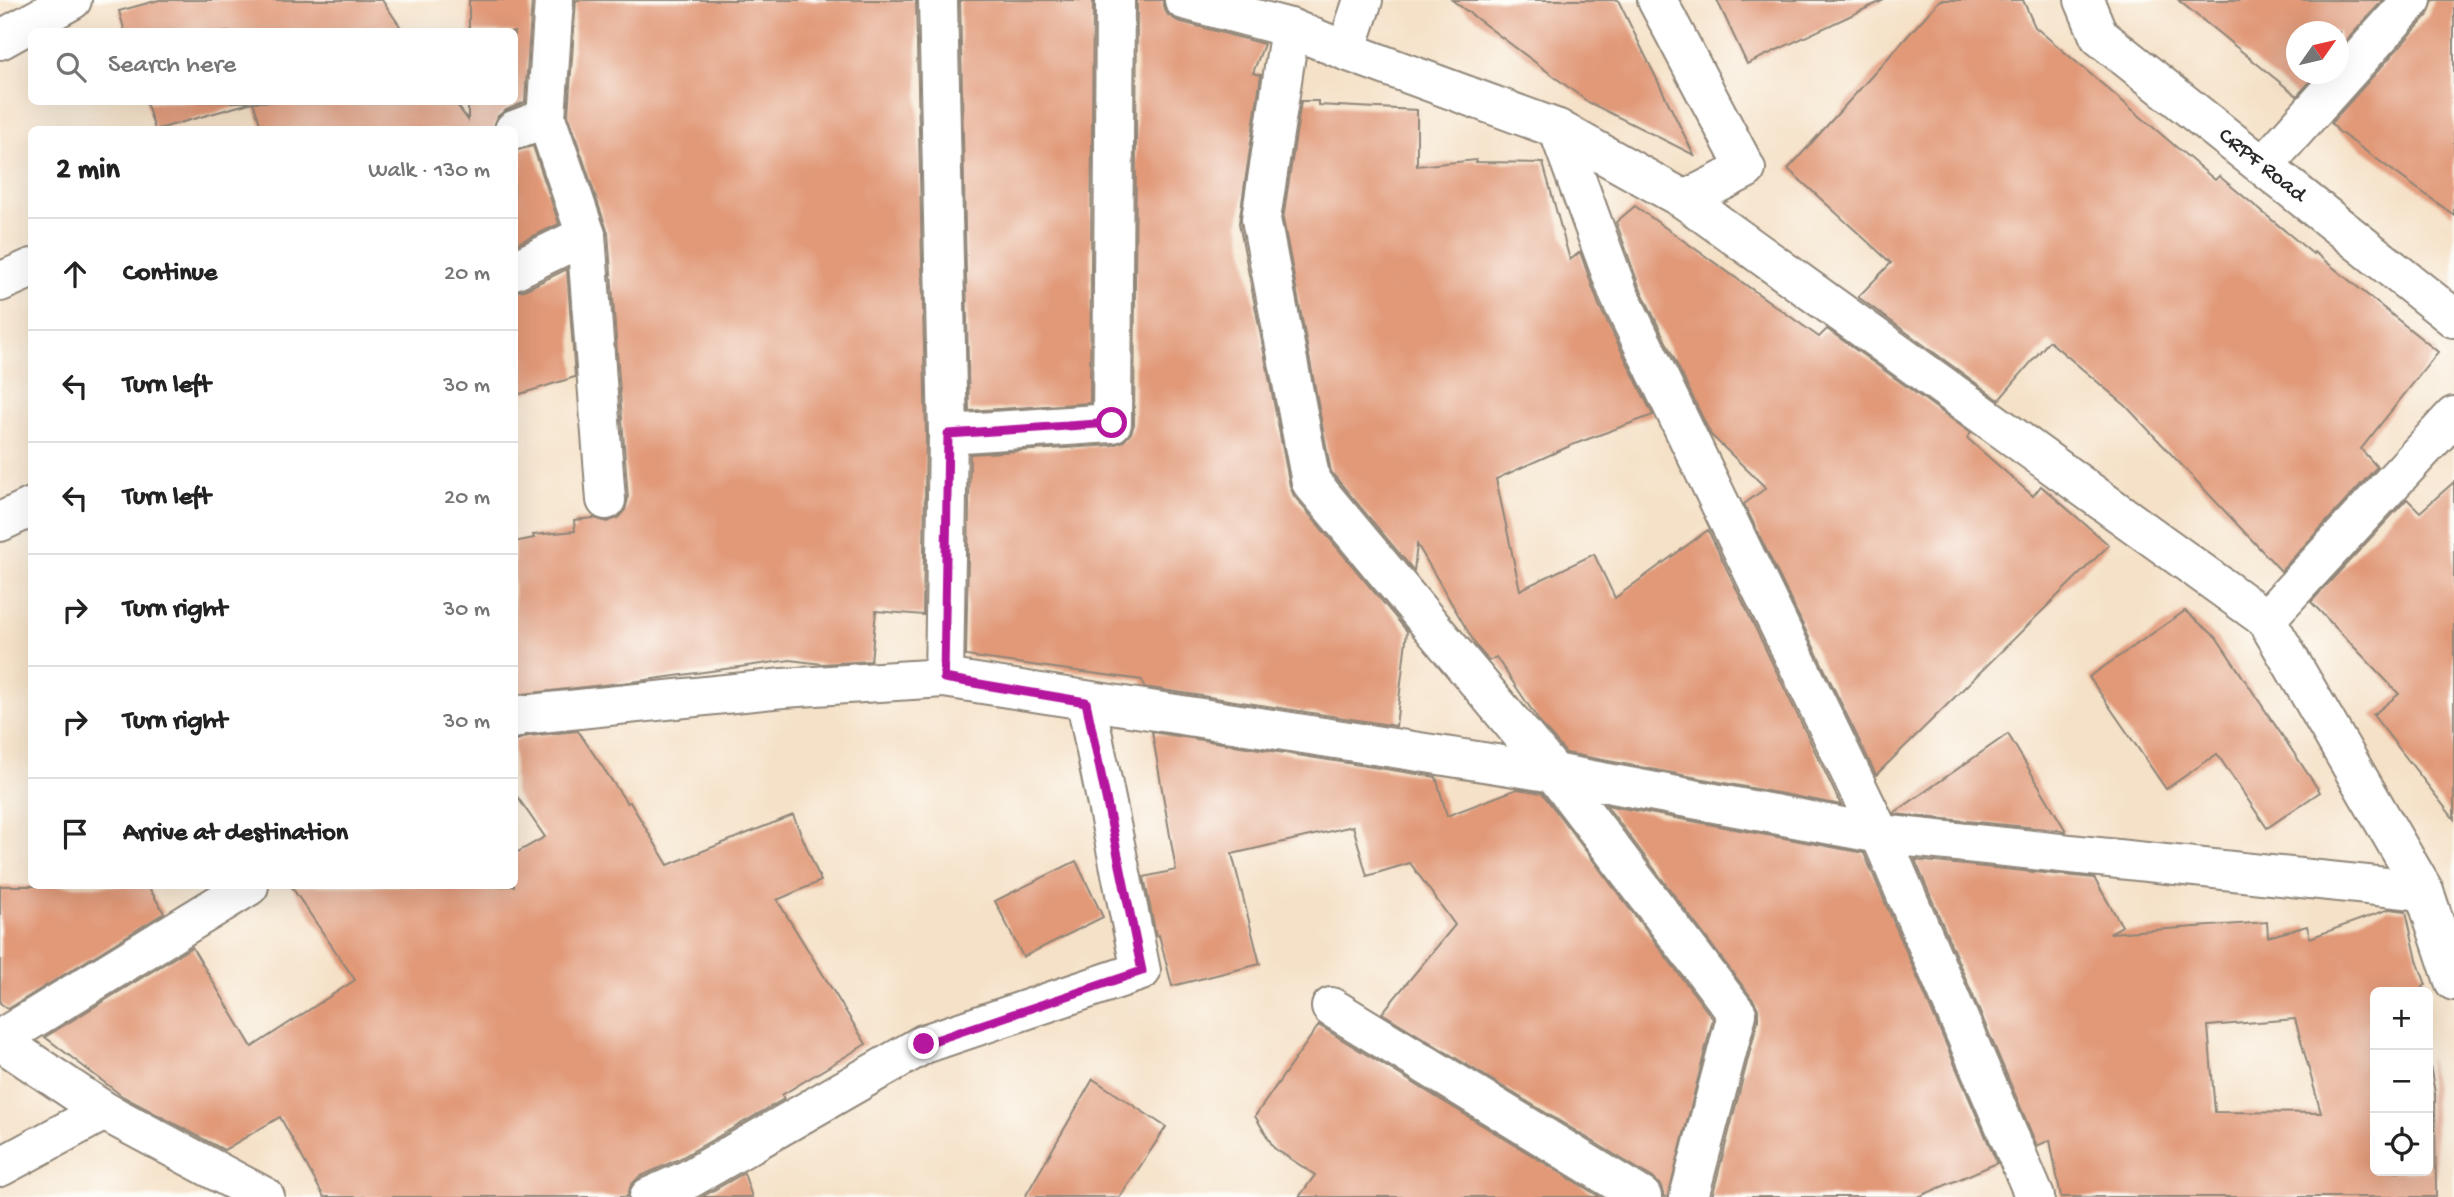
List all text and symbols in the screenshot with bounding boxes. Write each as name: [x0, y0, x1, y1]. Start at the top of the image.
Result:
north arrow: [2286, 21, 2349, 84]
search box: [28, 28, 518, 105]
icon: search: [52, 48, 90, 86]
text: Search here: [108, 51, 236, 82]
street label: CRPF Road: [2212, 122, 2312, 209]
text: 2 min: [56, 154, 120, 189]
text: Walk · 130 m: [368, 158, 490, 185]
icon: ahead: [56, 255, 94, 293]
text: Continue: [123, 259, 217, 290]
text: 20 m: [444, 261, 490, 288]
icon: left: [56, 367, 94, 405]
text: Turn left: [123, 371, 211, 402]
text: 30 m: [443, 373, 490, 400]
route start: [1096, 407, 1127, 438]
icon: left: [56, 479, 94, 517]
text: Turn left: [123, 483, 211, 514]
text: 20 m: [444, 485, 490, 512]
icon: right: [56, 591, 94, 629]
text: Turn right: [123, 595, 227, 626]
text: 30 m: [443, 597, 490, 624]
icon: right: [56, 703, 94, 741]
text: Turn right: [123, 707, 227, 738]
text: 30 m: [443, 709, 490, 736]
icon: arrive: [56, 815, 94, 853]
text: Arrive at destination: [123, 819, 348, 850]
map controls: [2370, 987, 2433, 1176]
button: +: [2370, 987, 2433, 1050]
route end: [908, 1028, 939, 1059]
button: −: [2370, 1050, 2433, 1113]
button: locate: [2370, 1113, 2433, 1176]

